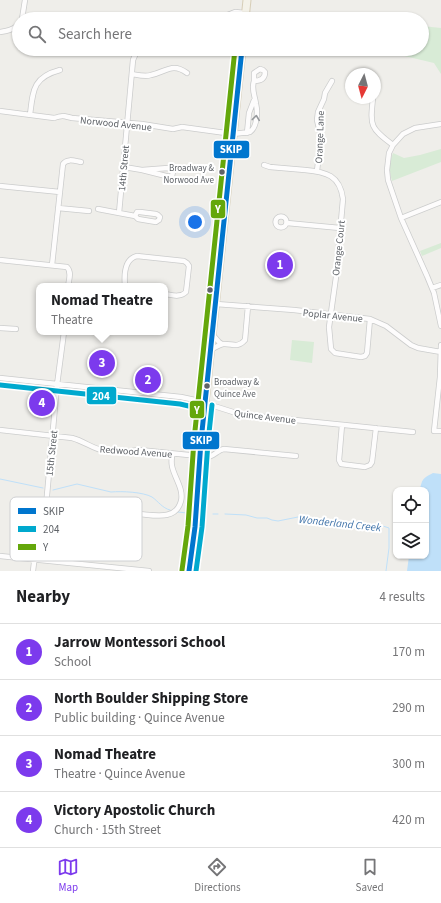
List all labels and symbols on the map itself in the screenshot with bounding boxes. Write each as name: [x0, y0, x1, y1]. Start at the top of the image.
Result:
north arrow: [345, 68, 381, 104]
street label: Orange Lane: [312, 110, 328, 164]
street label: Norwood Avenue: [79, 113, 152, 135]
one-way arrow: [251, 115, 260, 121]
line badge: SKIP: [213, 140, 250, 159]
text: SKIP: [220, 142, 243, 157]
street label: 14th Street: [115, 144, 133, 192]
place label: Broadway & Norwood Ave: [164, 162, 215, 187]
marker: Broadway & Norwood Ave: [217, 167, 227, 177]
line badge: Y: [210, 199, 226, 219]
text: Y: [214, 202, 221, 217]
your location: [185, 212, 205, 232]
street label: Orange Court: [329, 219, 349, 277]
pin: 1: [267, 250, 293, 280]
unlabelled marker: [205, 285, 215, 295]
street label: Poplar Avenue: [302, 306, 364, 326]
pin: 3: [89, 348, 115, 378]
pin: 2: [135, 365, 161, 395]
place label: Broadway & Quince Ave: [214, 376, 260, 401]
marker: Broadway & Quince Ave: [202, 381, 212, 391]
line badge: 204: [86, 386, 117, 405]
pin: 4: [29, 388, 55, 418]
text: 204: [92, 389, 110, 404]
line badge: Y: [189, 400, 205, 419]
text: Y: [193, 403, 200, 418]
street label: Quince Avenue: [233, 406, 297, 428]
street label: 15th Street: [43, 429, 61, 477]
line badge: SKIP: [182, 431, 220, 450]
text: SKIP: [190, 433, 213, 448]
street label: Redwood Avenue: [99, 442, 173, 462]
legend: [10, 497, 142, 561]
text: SKIP: [43, 504, 64, 519]
water label: Wonderland Creek: [298, 512, 383, 535]
text: 204: [43, 522, 60, 537]
text: Y: [42, 540, 49, 555]

